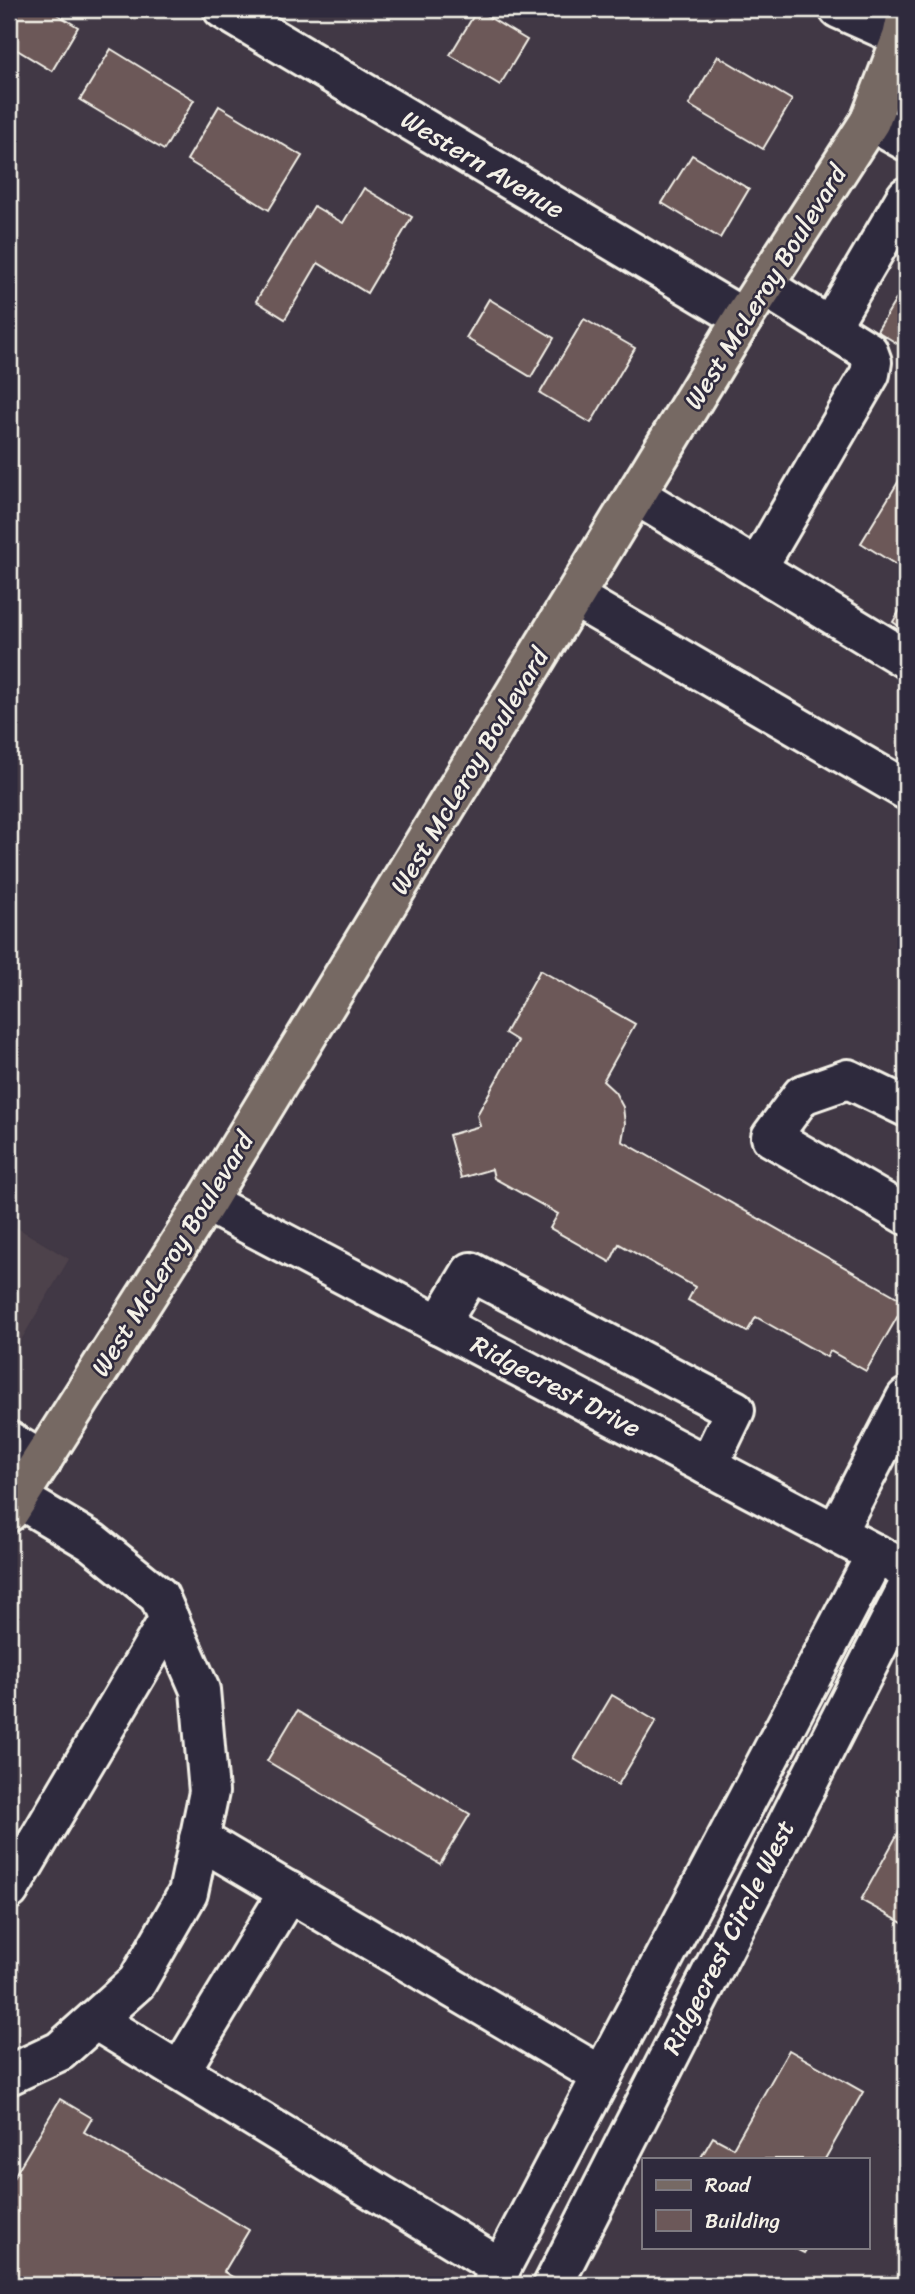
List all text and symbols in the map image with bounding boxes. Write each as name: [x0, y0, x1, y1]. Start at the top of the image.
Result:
street label: Western Avenue: [392, 97, 574, 231]
street label: West McLeroy Boulevard: [671, 153, 860, 419]
street label: West McLeroy Boulevard: [377, 636, 562, 904]
street label: West McLeroy Boulevard: [78, 1120, 267, 1386]
street label: Ridgecrest Drive: [462, 1322, 650, 1450]
street label: Ridgecrest Circle West: [649, 1811, 807, 2063]
legend: [642, 2158, 870, 2248]
text: Road: [705, 2166, 752, 2204]
text: Building: [705, 2202, 781, 2240]

